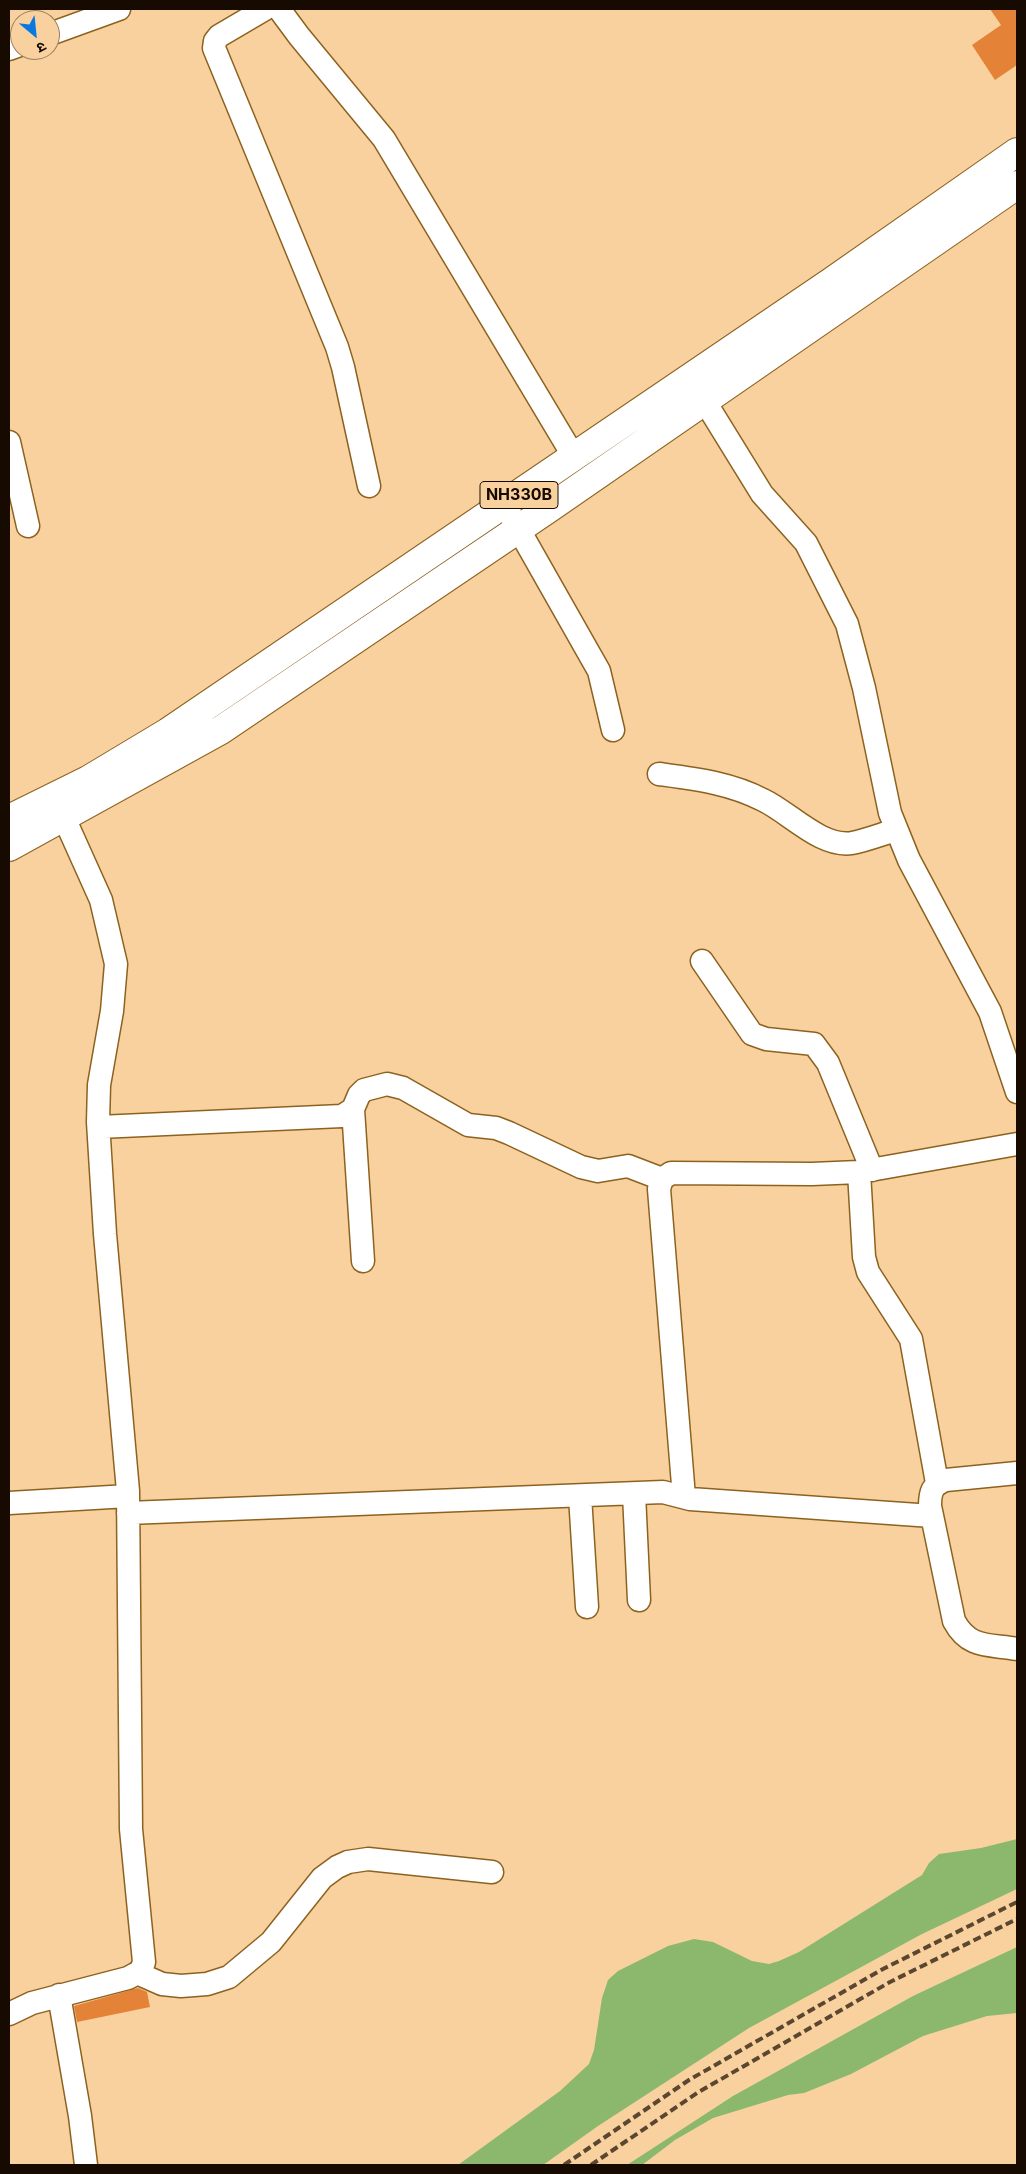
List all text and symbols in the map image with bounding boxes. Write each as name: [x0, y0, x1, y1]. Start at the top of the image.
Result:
north arrow: [10, 10, 60, 60]
text: उ: [34, 38, 49, 57]
road number: NH330B: [480, 482, 558, 508]

